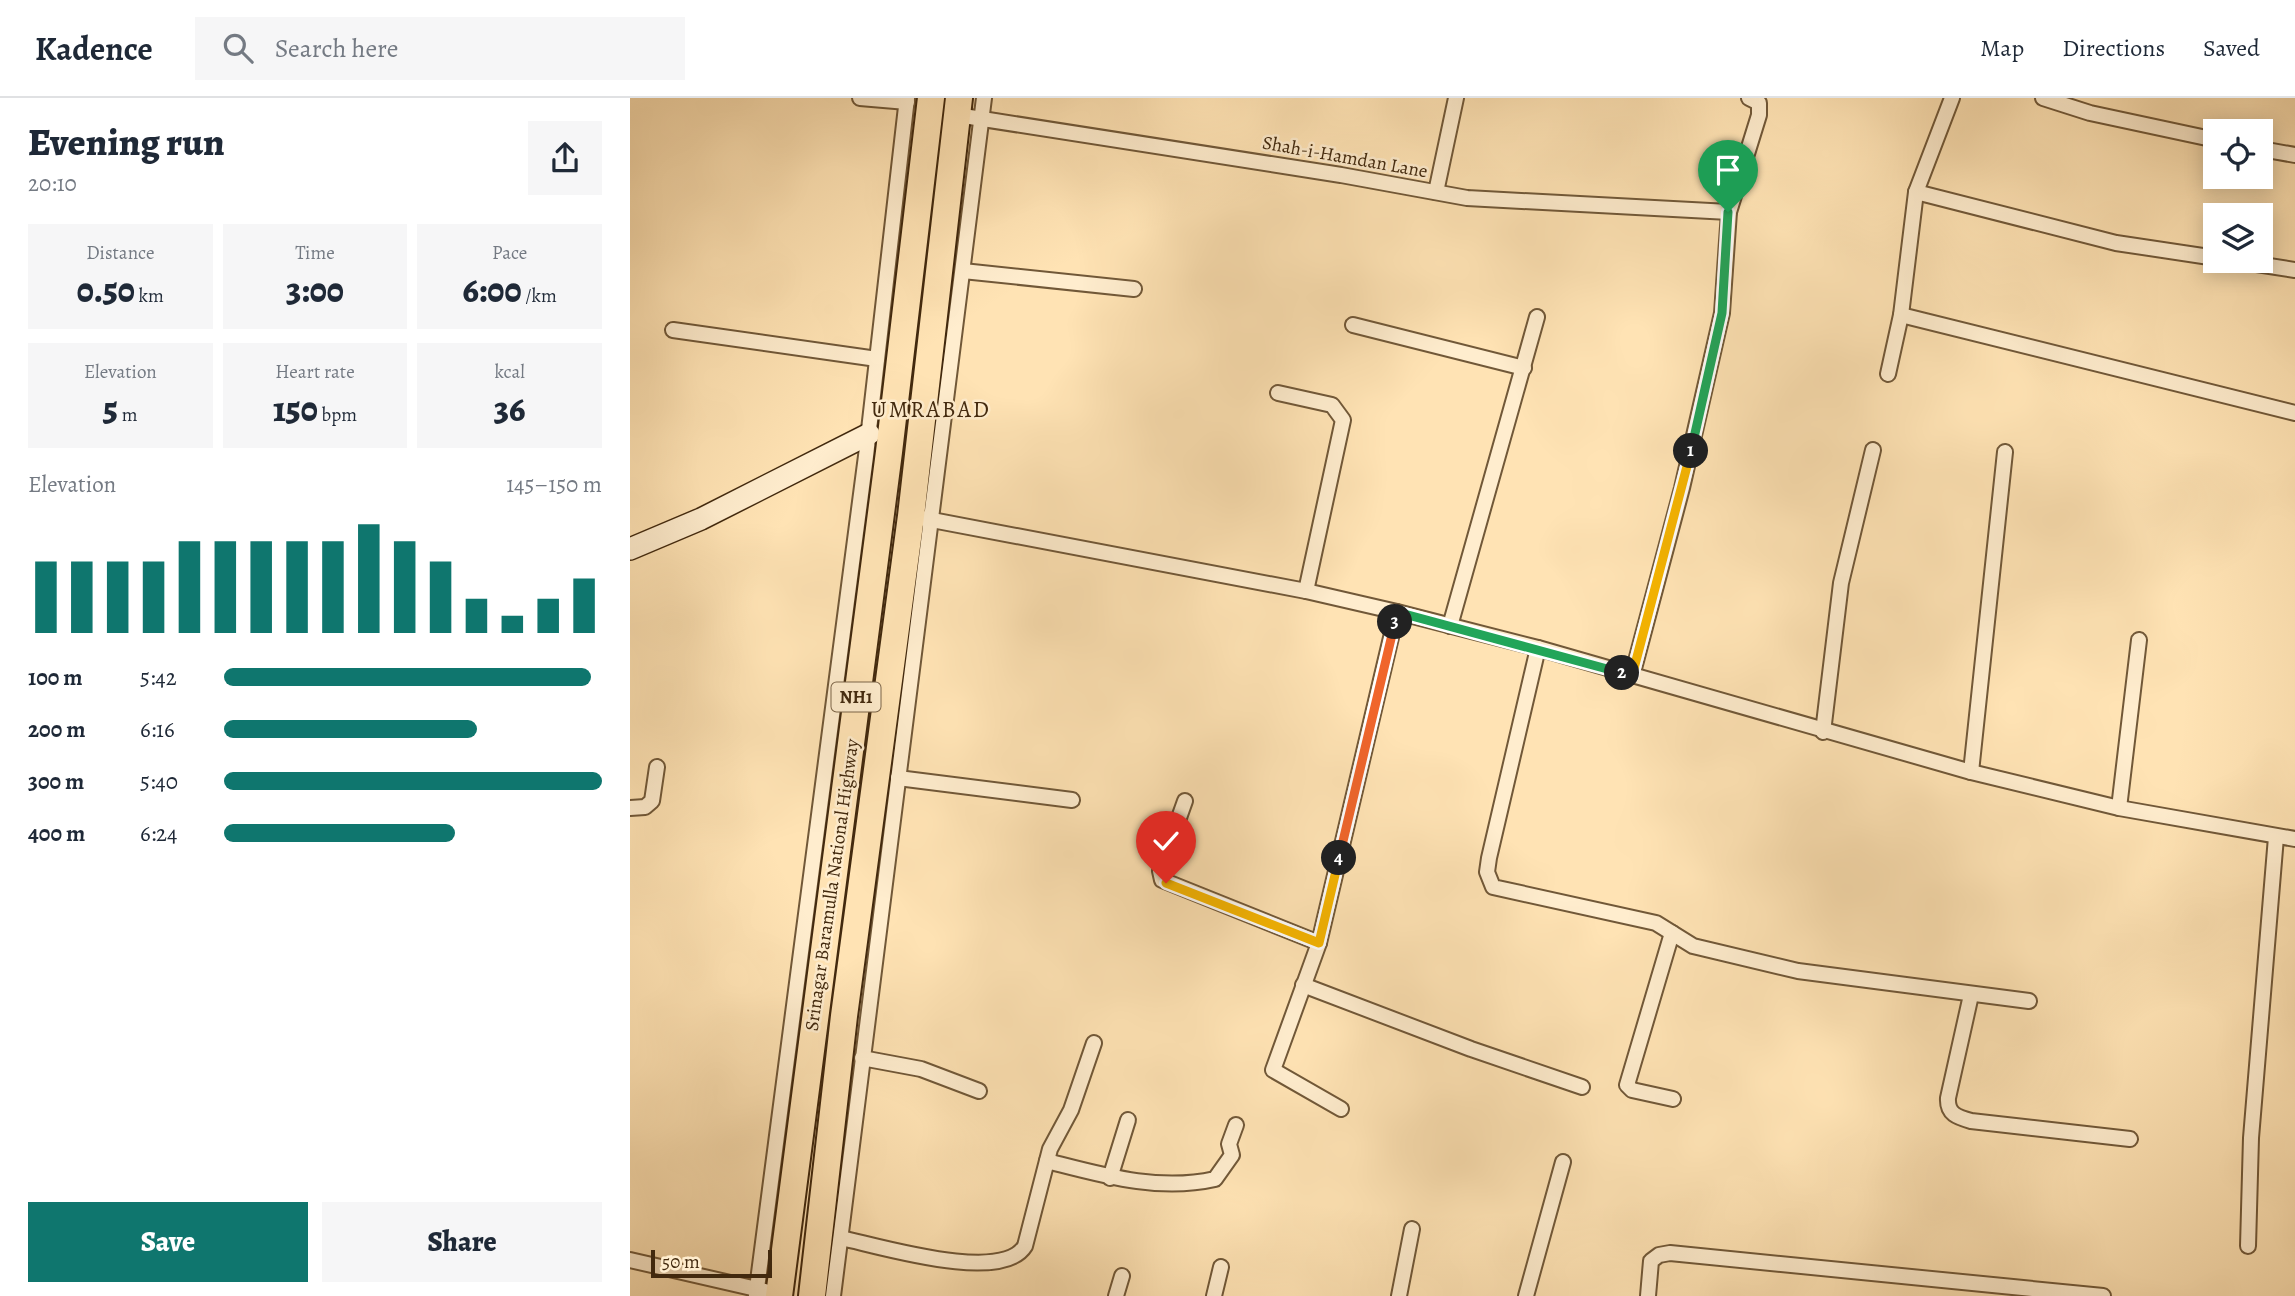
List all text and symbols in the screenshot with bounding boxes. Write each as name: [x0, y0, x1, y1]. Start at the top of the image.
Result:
search box: [195, 17, 685, 80]
text: Kadence: [35, 26, 153, 71]
icon: search: [219, 29, 257, 67]
text: Search here: [275, 31, 398, 66]
text: Map: [1980, 32, 2024, 64]
text: Directions: [2062, 32, 2165, 64]
text: Saved: [2203, 32, 2260, 64]
text: Evening run: [28, 116, 225, 168]
map controls: [2203, 119, 2273, 273]
button: locate: [2203, 119, 2273, 189]
button: share: [528, 121, 602, 195]
street label: Shah-i-Hamdan Lane: [1260, 130, 1430, 184]
pin: [1698, 140, 1758, 212]
icon: arrive: [1709, 151, 1747, 189]
text: 20:10: [28, 168, 77, 199]
button: layers: [2203, 203, 2273, 273]
text: Distance: [86, 240, 154, 266]
text: Time: [295, 240, 335, 266]
text: Pace: [492, 240, 527, 266]
text: 0.50: [77, 266, 135, 314]
text: 3:00: [286, 266, 344, 314]
text: 6:00: [463, 266, 521, 314]
text: km: [135, 283, 164, 309]
text: /km: [521, 283, 557, 309]
text: Elevation: [84, 359, 157, 385]
text: Heart rate: [275, 359, 355, 385]
text: kcal: [494, 359, 525, 385]
text: 5: [103, 385, 118, 433]
text: 150: [273, 385, 318, 433]
text: 36: [494, 385, 526, 433]
district label: UMRABAD: [871, 394, 991, 425]
text: m: [118, 402, 138, 428]
text: bpm: [318, 402, 357, 428]
pin: 1: [1674, 434, 1708, 468]
text: 1: [1687, 437, 1694, 463]
text: Elevation: [28, 469, 116, 500]
text: 145–150 m: [506, 469, 602, 500]
pin: 3: [1378, 604, 1412, 640]
text: 3: [1390, 608, 1399, 634]
pin: 2: [1604, 656, 1640, 690]
text: 2: [1617, 659, 1626, 685]
text: 100 m: [28, 662, 83, 693]
text: 5:42: [140, 662, 177, 693]
road number: NH1: [832, 682, 880, 712]
text: 200 m: [28, 714, 86, 745]
text: 6:16: [140, 714, 175, 745]
street label: Srinagar Baramulla National Highway: [799, 737, 865, 1033]
text: 300 m: [28, 766, 84, 797]
text: 5:40: [140, 766, 178, 797]
pin: [1136, 811, 1196, 883]
text: 400 m: [28, 818, 85, 849]
text: 6:24: [140, 818, 177, 849]
icon: check: [1147, 822, 1185, 860]
pin: 4: [1322, 840, 1356, 876]
text: 4: [1334, 844, 1343, 870]
button: Save: [28, 1202, 308, 1282]
button: Share: [322, 1202, 602, 1282]
scale bar: [651, 1247, 772, 1279]
text: 50 m: [662, 1249, 700, 1275]

